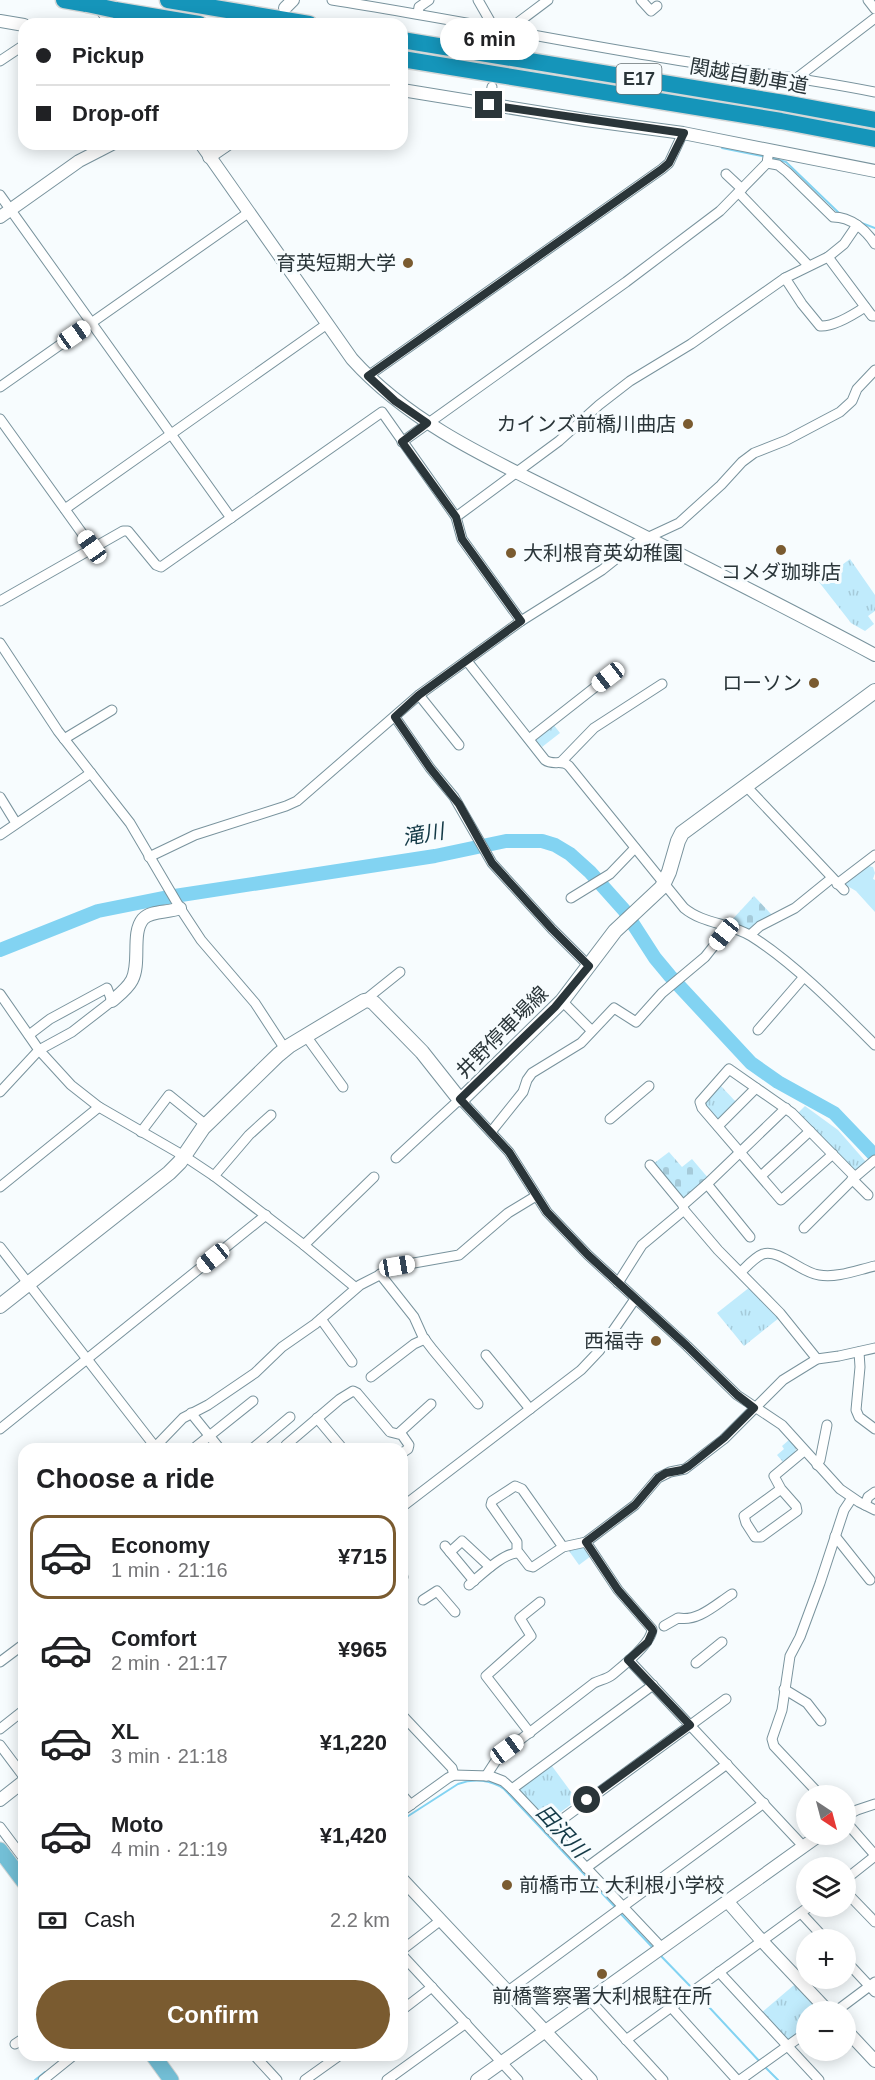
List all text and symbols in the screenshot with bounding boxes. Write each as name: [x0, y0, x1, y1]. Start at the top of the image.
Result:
callout: 6 min: [440, 18, 538, 60]
text: 6 min: [463, 28, 516, 50]
text: Pickup: [72, 43, 144, 68]
street label: 関越自動車道: [688, 55, 810, 97]
road number: E17: [616, 64, 662, 94]
route end: [475, 91, 502, 118]
text: Drop-off: [72, 101, 159, 126]
place label: 育英短期大学: [276, 252, 396, 274]
marker: 育英短期大学: [401, 256, 415, 270]
car: [54, 317, 94, 353]
place label: カインズ前橋川曲店: [496, 413, 676, 435]
marker: カインズ前橋川曲店: [681, 417, 695, 431]
car: [74, 527, 110, 567]
place label: 大利根育英幼稚園: [523, 542, 683, 564]
marker: コメダ珈琲店: [774, 543, 788, 557]
marker: 大利根育英幼稚園: [504, 546, 518, 560]
place label: コメダ珈琲店: [721, 561, 841, 583]
car: [588, 659, 628, 695]
place label: ローソン: [722, 672, 802, 694]
marker: ローソン: [807, 676, 821, 690]
water label: 滝川: [400, 819, 448, 849]
car: [706, 914, 742, 954]
street label: 井野停車場線: [452, 982, 552, 1082]
car: [193, 1240, 233, 1276]
car: [378, 1254, 416, 1278]
place label: 西福寺: [584, 1330, 644, 1352]
marker: 西福寺: [649, 1334, 663, 1348]
text: Choose a ride: [36, 1464, 215, 1494]
icon: car: [39, 1530, 93, 1584]
text: Economy: [111, 1533, 210, 1558]
text: ¥715: [338, 1544, 387, 1569]
text: 1 min · 21:16: [111, 1559, 228, 1581]
icon: car: [39, 1623, 93, 1677]
text: Comfort: [111, 1626, 197, 1651]
text: ¥965: [338, 1637, 387, 1662]
text: 2 min · 21:17: [111, 1652, 228, 1674]
icon: car: [39, 1716, 93, 1770]
text: XL: [111, 1719, 139, 1744]
text: ¥1,220: [320, 1730, 387, 1755]
car: [487, 1731, 527, 1767]
text: 3 min · 21:18: [111, 1745, 228, 1767]
north arrow: [796, 1785, 856, 1845]
map controls: [796, 1785, 856, 2061]
route start: [573, 1786, 600, 1813]
water label: 田沢川: [532, 1800, 593, 1863]
icon: car: [39, 1809, 93, 1863]
text: Moto: [111, 1812, 164, 1837]
text: ¥1,420: [320, 1823, 387, 1848]
text: 4 min · 21:19: [111, 1838, 228, 1860]
button: layers: [796, 1857, 856, 1917]
place label: 前橋市立 大利根小学校: [519, 1874, 725, 1896]
marker: 前橋市立 大利根小学校: [500, 1878, 514, 1892]
icon: cash: [36, 1904, 69, 1937]
text: Cash: [84, 1907, 135, 1932]
text: 2.2 km: [330, 1909, 390, 1931]
button: +: [796, 1929, 856, 1989]
marker: 前橋警察署大利根駐在所: [595, 1967, 609, 1981]
button: Confirm: [36, 1980, 390, 2049]
place label: 前橋警察署大利根駐在所: [492, 1985, 712, 2007]
button: −: [796, 2001, 856, 2061]

